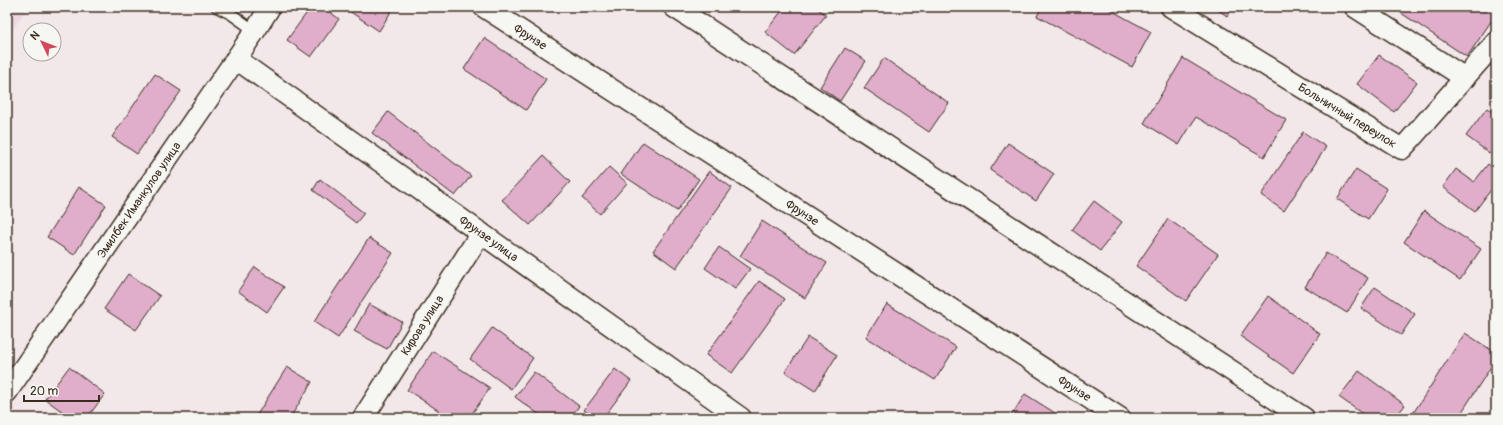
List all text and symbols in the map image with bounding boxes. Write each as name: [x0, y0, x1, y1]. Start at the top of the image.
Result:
street label: Фрунзе: [510, 21, 549, 54]
north arrow: [22, 22, 62, 62]
text: N: [28, 28, 43, 43]
street label: Больничный переулок: [1295, 80, 1399, 152]
street label: Эмилбек Иманкулов улица: [94, 139, 185, 261]
street label: Фрунзе: [783, 197, 822, 229]
street label: Фрунзе улица: [456, 213, 521, 265]
street label: Кирова улица: [398, 292, 448, 358]
street label: Фрунзе: [1055, 373, 1094, 405]
scale bar: [24, 377, 99, 403]
text: 20 m: [30, 384, 59, 399]

